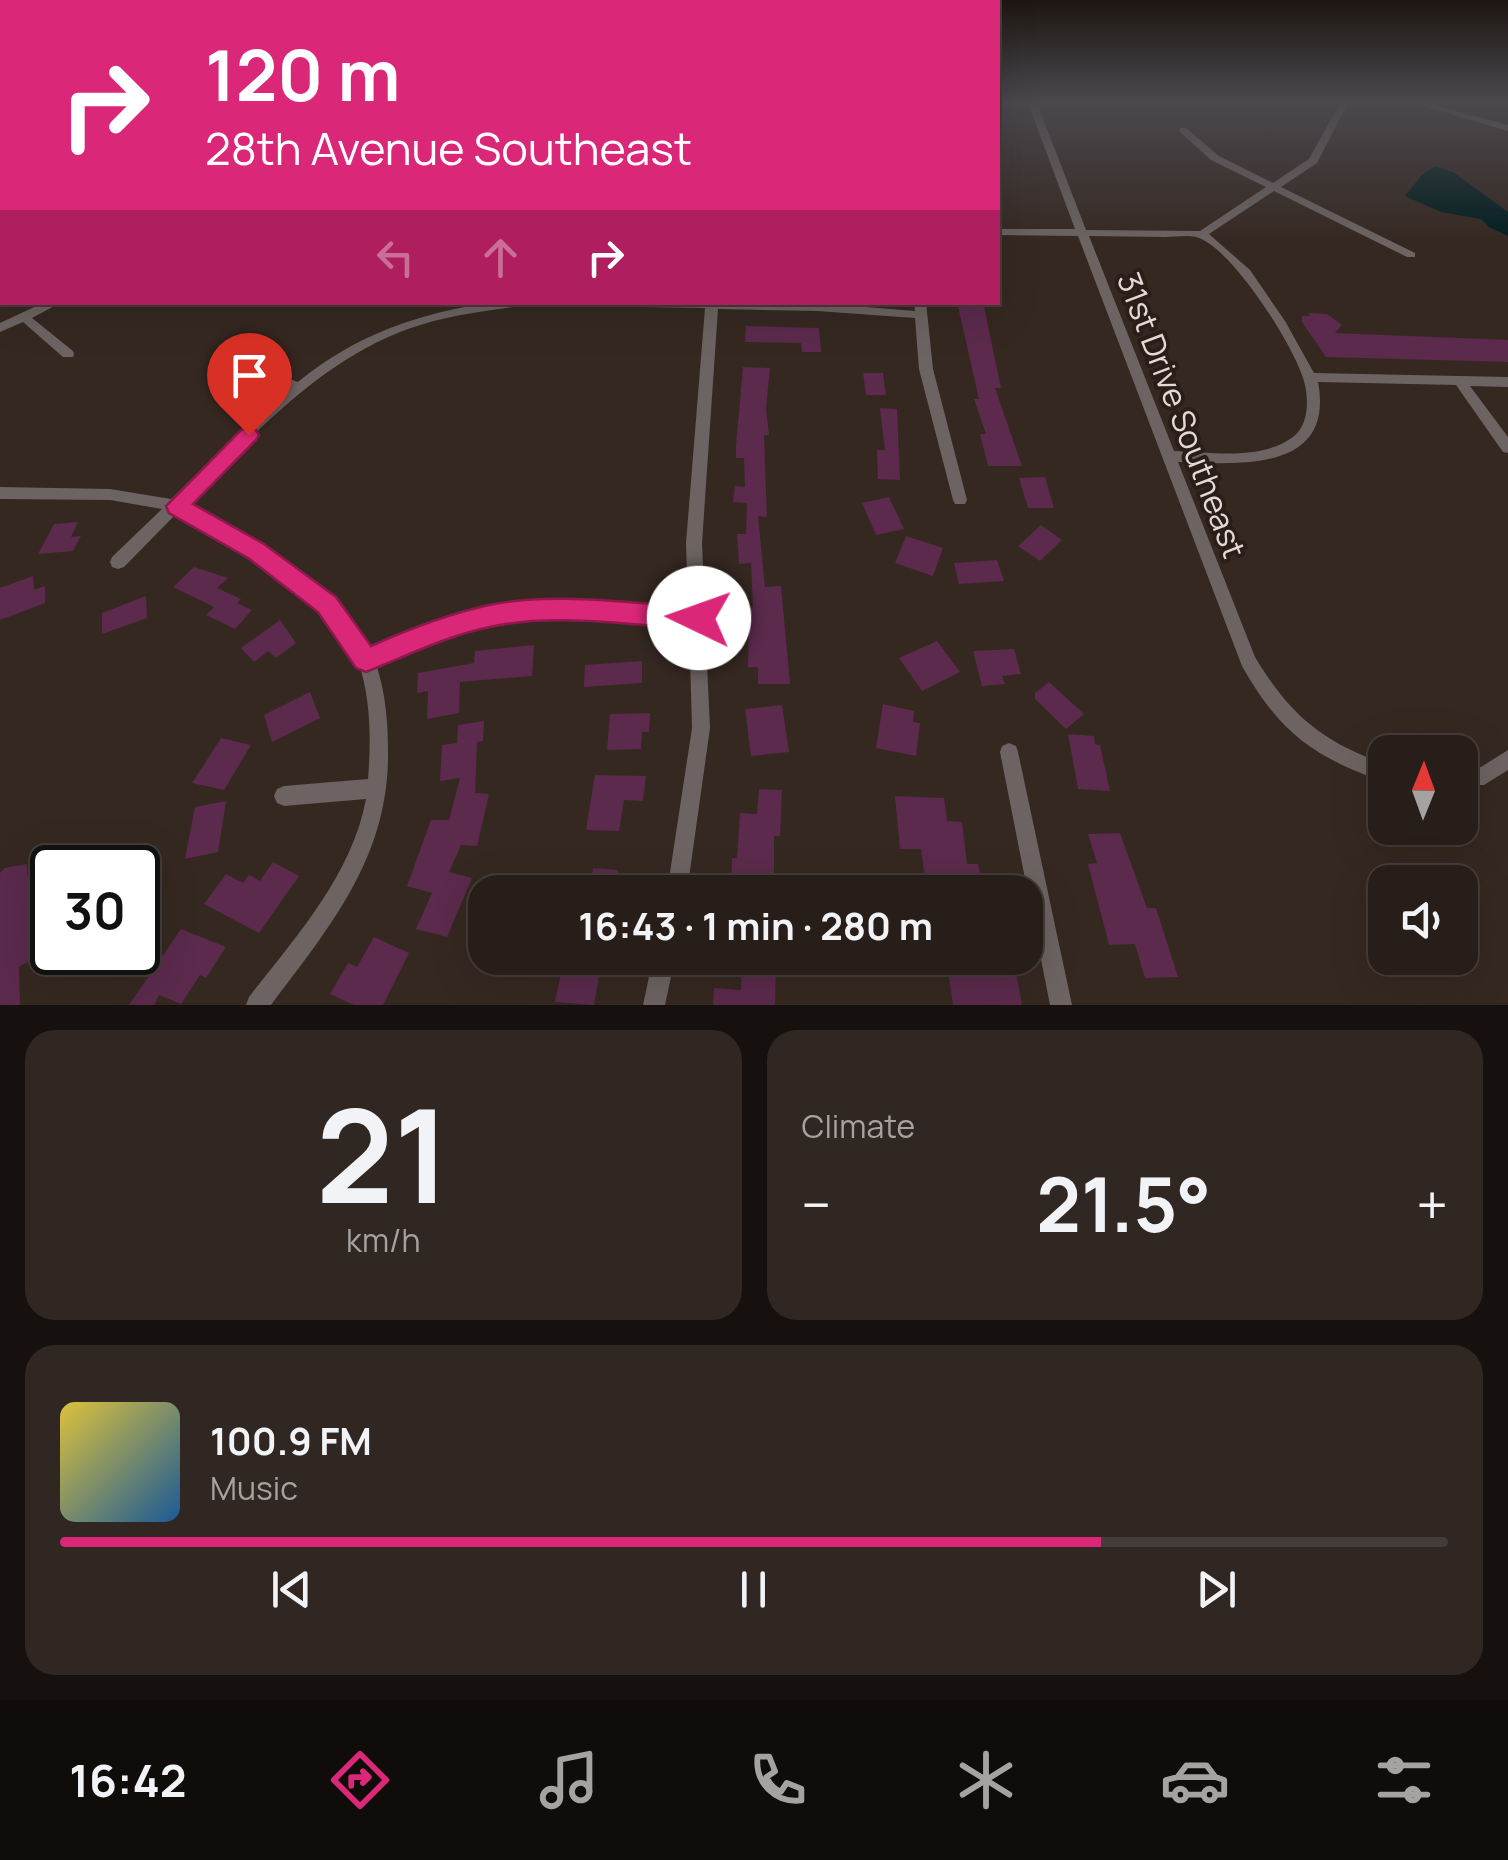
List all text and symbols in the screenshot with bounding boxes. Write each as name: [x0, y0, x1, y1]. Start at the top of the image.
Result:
text: 120 m: [205, 26, 400, 122]
icon: right: [40, 40, 170, 170]
text: 28th Avenue Southeast: [205, 117, 692, 179]
icon: left: [368, 230, 423, 285]
icon: ahead: [473, 230, 528, 285]
icon: right: [578, 230, 633, 285]
street label: 31st Drive Southeast: [1107, 266, 1257, 564]
pin: [207, 333, 292, 436]
icon: arrive: [222, 348, 277, 403]
position arrow: [647, 566, 751, 670]
north arrow: [1368, 735, 1478, 845]
map controls: [1368, 735, 1478, 975]
speed limit sign: 30: [30, 845, 160, 975]
button: sound: [1368, 865, 1478, 975]
text: 16:43 · 1 min · 280 m: [578, 899, 933, 951]
text: 21: [316, 1064, 450, 1242]
text: Climate: [802, 1104, 915, 1148]
text: 21.5°: [1036, 1152, 1211, 1255]
text: −: [802, 1166, 831, 1242]
text: +: [1416, 1166, 1448, 1242]
text: km/h: [346, 1218, 420, 1262]
text: 100.9 FM: [210, 1414, 372, 1466]
text: Music: [210, 1466, 298, 1510]
icon: previous: [264, 1562, 319, 1617]
icon: pause: [726, 1562, 781, 1617]
icon: next: [1189, 1562, 1244, 1617]
icon: directions: [325, 1745, 395, 1815]
icon: music: [534, 1745, 604, 1815]
icon: phone: [743, 1745, 813, 1815]
icon: climate: [951, 1745, 1021, 1815]
icon: car: [1160, 1745, 1230, 1815]
icon: filters: [1369, 1745, 1439, 1815]
text: 16:42: [69, 1749, 187, 1811]

